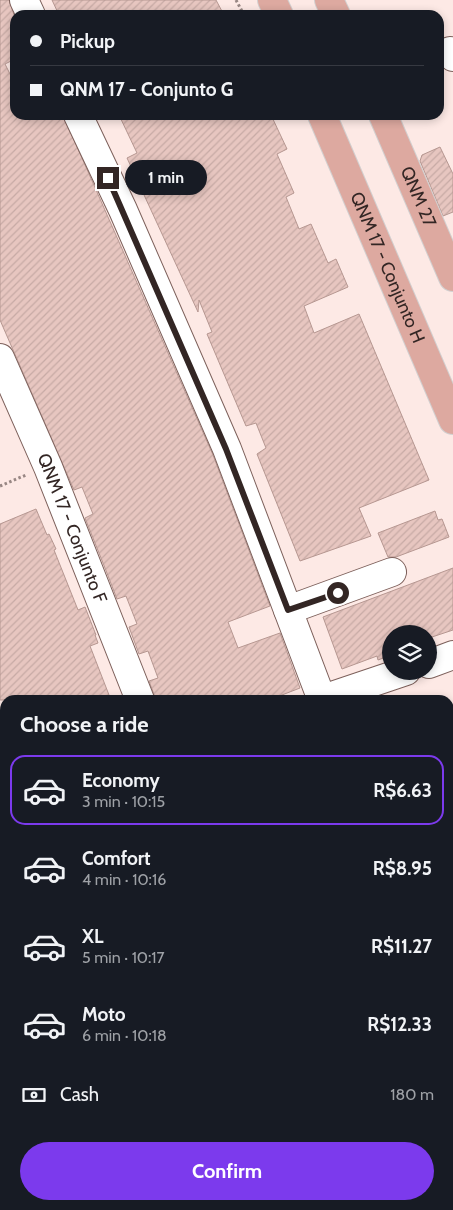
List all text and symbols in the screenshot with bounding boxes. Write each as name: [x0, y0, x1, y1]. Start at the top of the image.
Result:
text: Pickup: [60, 30, 115, 53]
text: QNM 17 - Conjunto G: [60, 78, 233, 101]
callout: 1 min: [126, 160, 208, 196]
street label: QNM 27: [396, 163, 441, 230]
route end: [97, 167, 119, 189]
text: 1 min: [148, 168, 184, 187]
street label: QNM 17 - Conjunto H: [345, 189, 430, 347]
street label: QNM 17 - Conjunto F: [32, 450, 112, 607]
route start: [327, 582, 349, 604]
map controls: [382, 625, 437, 680]
button: layers: [382, 625, 437, 680]
text: Choose a ride: [20, 711, 149, 738]
icon: car: [22, 768, 67, 813]
text: Economy: [82, 769, 160, 792]
text: R$6.63: [373, 779, 432, 802]
text: 3 min · 10:15: [82, 792, 165, 811]
icon: car: [22, 846, 67, 891]
text: Comfort: [82, 847, 151, 870]
text: R$8.95: [373, 857, 432, 880]
text: 4 min · 10:16: [82, 870, 166, 889]
icon: car: [22, 924, 67, 969]
text: XL: [82, 925, 103, 948]
text: R$11.27: [371, 935, 432, 958]
text: 5 min · 10:17: [82, 948, 165, 967]
icon: car: [22, 1002, 67, 1047]
text: Moto: [82, 1003, 126, 1026]
text: R$12.33: [367, 1013, 432, 1036]
text: 6 min · 10:18: [82, 1026, 167, 1045]
icon: cash: [20, 1081, 48, 1109]
text: Cash: [60, 1083, 99, 1106]
text: 180 m: [390, 1085, 434, 1104]
button: Confirm: [20, 1142, 434, 1200]

